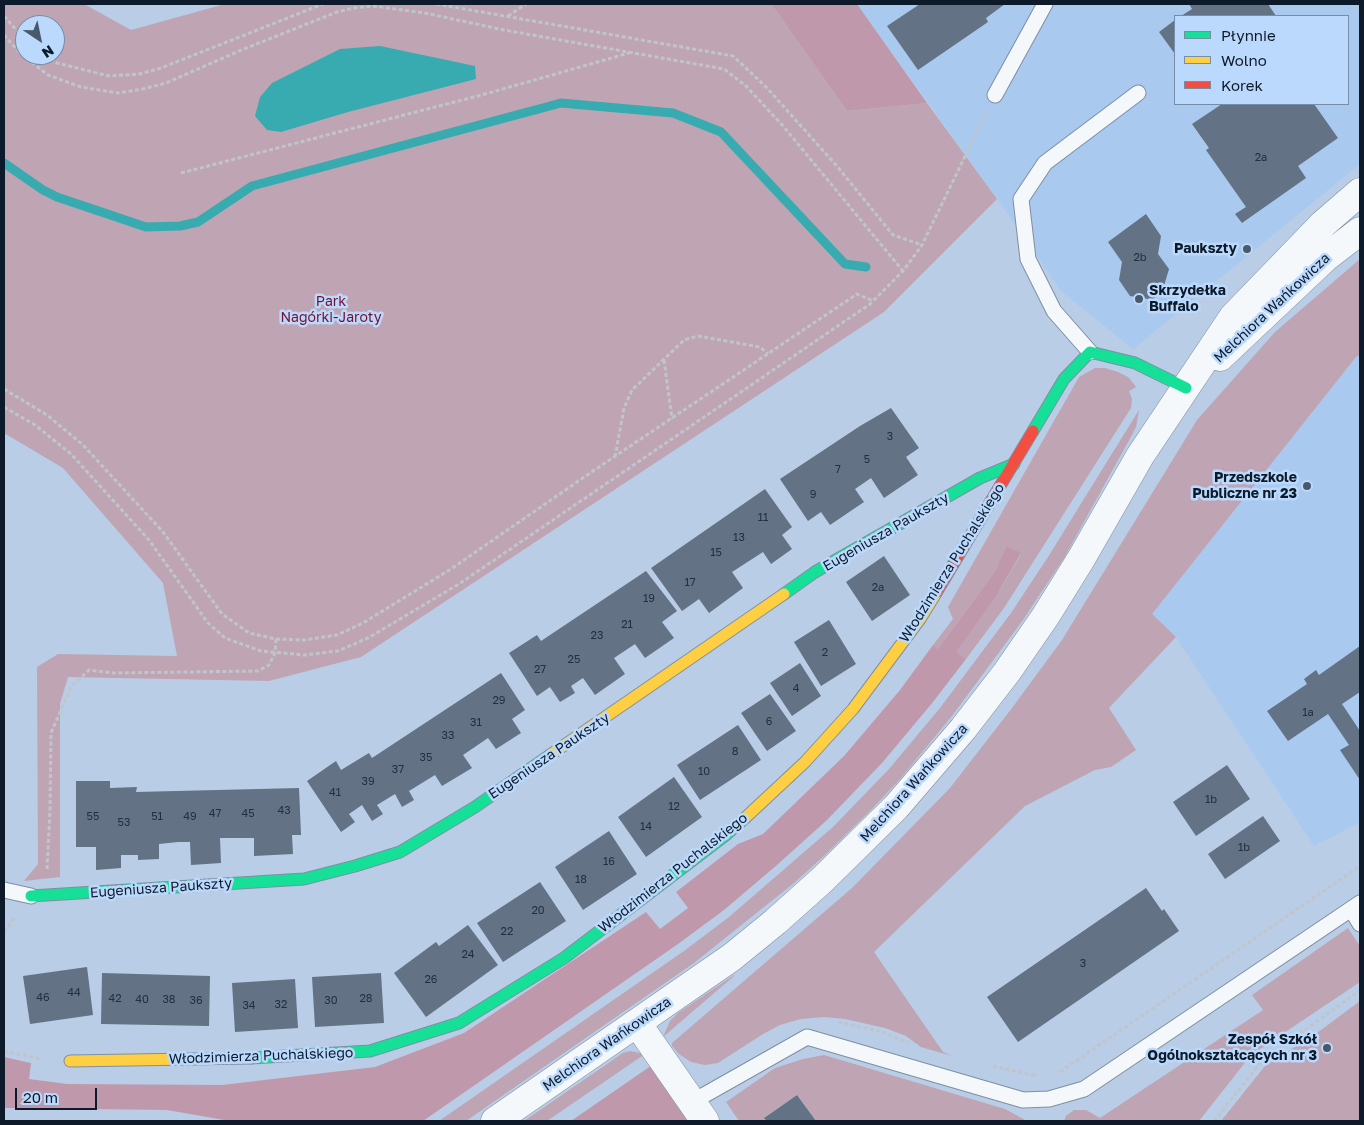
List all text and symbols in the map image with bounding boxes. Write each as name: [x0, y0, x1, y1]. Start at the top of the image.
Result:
north arrow: [15, 15, 65, 65]
legend: [1174, 15, 1349, 105]
text: Płynnie: [1221, 26, 1276, 44]
text: N: [39, 42, 57, 62]
text: Wolno: [1221, 51, 1267, 69]
text: Korek: [1221, 76, 1263, 94]
house number: 2a: [1255, 151, 1267, 165]
place label: Paukszty: [1174, 241, 1237, 257]
marker: Paukszty: [1241, 243, 1253, 255]
street label: Melchiora Wańkowicza: [1210, 250, 1334, 366]
house number: 2b: [1133, 251, 1147, 265]
place label: Skrzydełka Buffalo: [1149, 283, 1226, 316]
marker: Skrzydełka Buffalo: [1133, 293, 1145, 305]
park label: Park Nagórki-Jaroty: [280, 294, 382, 326]
house number: 3: [887, 430, 893, 444]
house number: 5: [864, 453, 870, 467]
house number: 7: [835, 463, 841, 477]
place label: Przedszkole Publiczne nr 23: [1192, 470, 1297, 502]
street label: Włodzimierza Puchalskiego: [896, 480, 1008, 646]
marker: Przedszkole Publiczne nr 23: [1301, 480, 1313, 492]
house number: 9: [810, 488, 816, 502]
street label: Eugeniusza Paukszty: [820, 489, 952, 575]
house number: 11: [758, 511, 768, 525]
house number: 13: [733, 531, 745, 545]
house number: 15: [710, 546, 722, 560]
house number: 17: [684, 576, 696, 590]
house number: 2a: [872, 581, 884, 595]
house number: 19: [643, 592, 655, 606]
house number: 21: [621, 618, 633, 632]
house number: 23: [591, 629, 603, 643]
house number: 2: [822, 646, 828, 660]
house number: 25: [568, 653, 580, 667]
house number: 27: [534, 663, 546, 677]
house number: 4: [793, 682, 799, 696]
house number: 29: [492, 694, 506, 708]
house number: 1a: [1302, 706, 1314, 720]
street label: Eugeniusza Paukszty: [485, 709, 613, 803]
house number: 6: [766, 715, 772, 729]
house number: 31: [470, 716, 482, 730]
street label: Melchiora Wańkowicza: [857, 721, 971, 845]
house number: 33: [442, 729, 454, 743]
house number: 8: [732, 745, 738, 759]
house number: 35: [420, 751, 432, 765]
house number: 37: [392, 763, 404, 777]
house number: 10: [698, 765, 710, 779]
house number: 39: [361, 775, 375, 789]
house number: 41: [329, 786, 341, 800]
house number: 1b: [1205, 793, 1217, 807]
house number: 12: [668, 800, 680, 814]
house number: 43: [277, 804, 291, 818]
house number: 47: [209, 807, 221, 821]
house number: 45: [241, 807, 255, 821]
house number: 55: [87, 810, 99, 824]
house number: 51: [151, 810, 163, 824]
house number: 49: [183, 810, 197, 824]
street label: Włodzimierza Puchalskiego: [595, 810, 751, 936]
house number: 53: [118, 816, 130, 830]
house number: 14: [640, 820, 652, 834]
house number: 1b: [1238, 841, 1250, 855]
house number: 16: [603, 855, 615, 869]
house number: 18: [575, 873, 587, 887]
street label: Eugeniusza Paukszty: [89, 875, 233, 901]
house number: 20: [531, 904, 545, 918]
house number: 22: [501, 925, 513, 939]
house number: 24: [461, 948, 475, 962]
house number: 3: [1080, 957, 1086, 971]
house number: 26: [424, 973, 438, 987]
house number: 44: [67, 986, 81, 1000]
house number: 46: [36, 991, 50, 1005]
house number: 42: [108, 992, 122, 1006]
house number: 28: [359, 992, 373, 1006]
house number: 40: [135, 993, 149, 1007]
house number: 38: [162, 993, 176, 1007]
street label: Melchiora Wańkowicza: [540, 993, 674, 1095]
house number: 36: [189, 994, 203, 1008]
house number: 30: [324, 994, 338, 1008]
house number: 32: [275, 998, 287, 1012]
house number: 34: [242, 999, 256, 1013]
place label: Zespół Szkół Ogólnokształcących nr 3: [1147, 1032, 1317, 1064]
marker: Zespół Szkół Ogólnokształcących nr 3: [1321, 1042, 1333, 1054]
street label: Włodzimierza Puchalskiego: [168, 1044, 354, 1068]
scale bar: [18, 1078, 100, 1110]
text: 20 m: [23, 1088, 58, 1106]

